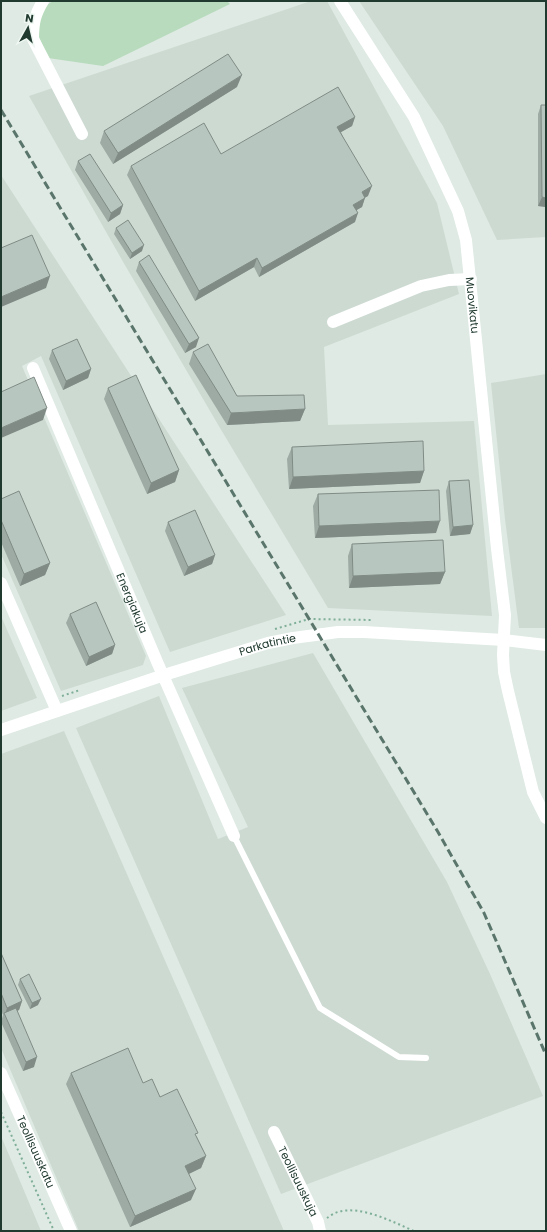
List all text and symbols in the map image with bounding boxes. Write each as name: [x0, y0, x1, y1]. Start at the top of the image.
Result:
north arrow: [8, 8, 48, 48]
text: N: [24, 10, 35, 27]
street label: Muovikatu: [462, 276, 483, 334]
street label: Energiakuja: [112, 570, 152, 636]
street label: Parkatintie: [237, 630, 298, 659]
street label: Teollisuuskatu: [13, 1113, 59, 1190]
street label: Teollisuuskuja: [274, 1144, 322, 1219]

